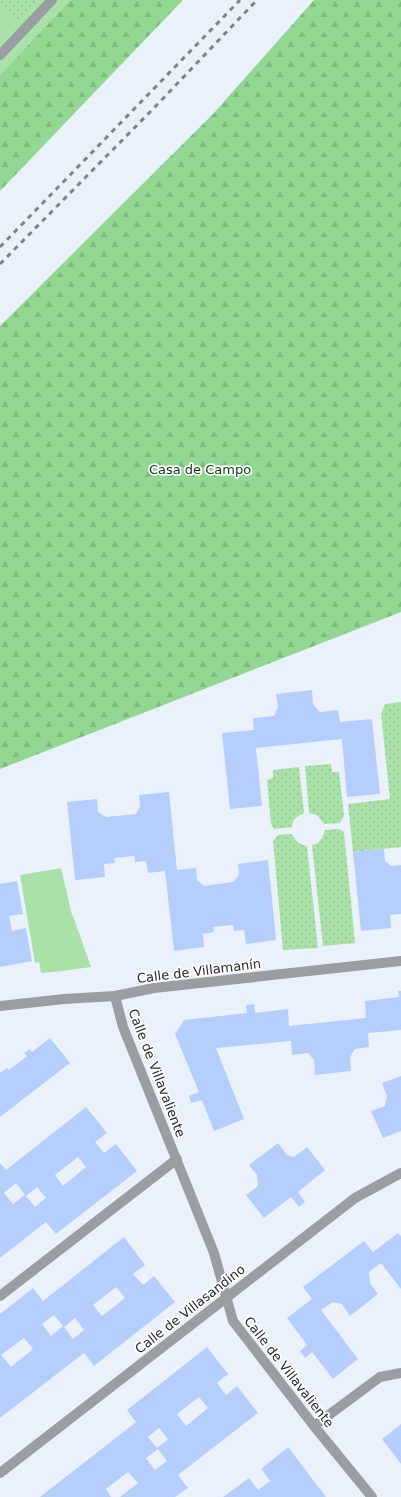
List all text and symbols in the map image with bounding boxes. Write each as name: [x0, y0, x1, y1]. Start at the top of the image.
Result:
park label: Casa de Campo: [149, 462, 251, 477]
street label: Calle de Villamanín: [136, 956, 262, 986]
street label: Calle de Villavaliente: [126, 1007, 188, 1139]
street label: Calle de Villasandino: [132, 1261, 248, 1357]
street label: Calle de Villavaliente: [241, 1314, 337, 1430]

